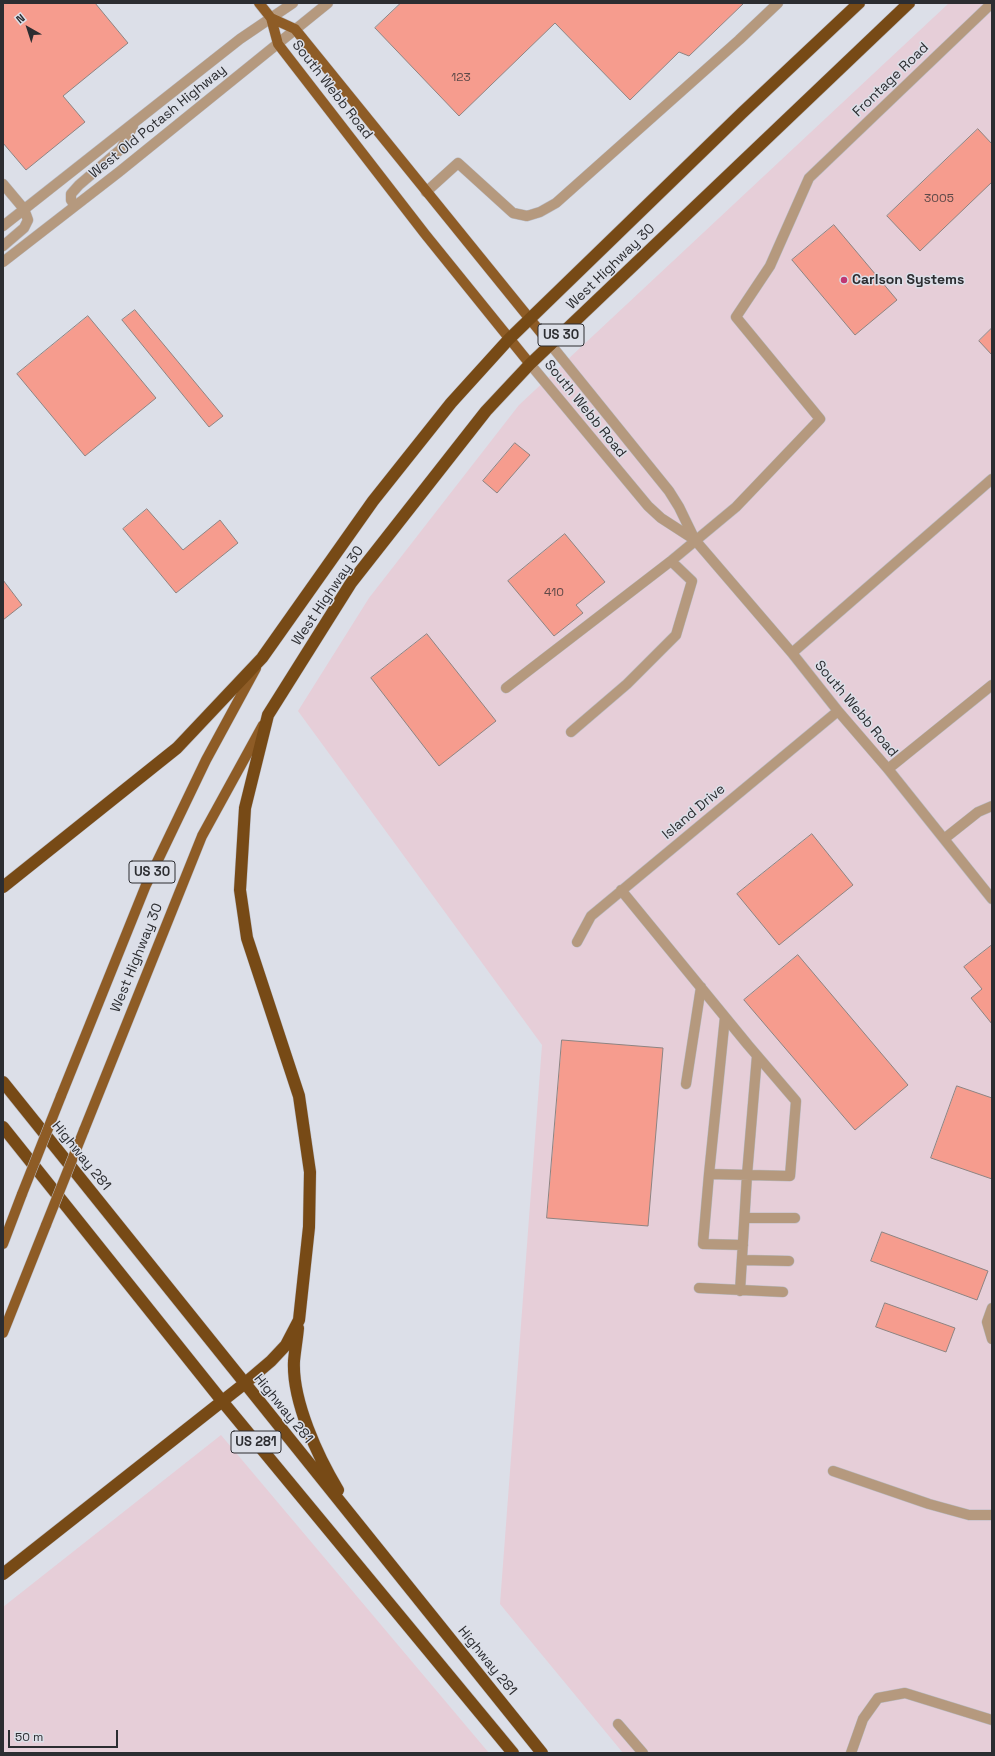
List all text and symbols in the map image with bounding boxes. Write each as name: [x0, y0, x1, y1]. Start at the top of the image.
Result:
north arrow: [8, 8, 48, 48]
text: N: [13, 11, 28, 26]
street label: South Webb Road: [288, 37, 376, 143]
street label: Frontage Road: [850, 40, 932, 120]
street label: West Old Potash Highway: [86, 62, 230, 182]
house number: 123: [451, 71, 471, 85]
house number: 3005: [924, 192, 954, 206]
street label: West Highway 30: [563, 221, 659, 313]
place label: Carlson Systems: [852, 272, 964, 288]
marker: Carlson Systems: [839, 275, 849, 285]
road number: US 30: [538, 324, 584, 346]
street label: South Webb Road: [540, 357, 630, 461]
street label: West Highway 30: [289, 543, 367, 649]
house number: 410: [544, 586, 564, 600]
street label: South Webb Road: [811, 657, 901, 761]
street label: Island Drive: [659, 781, 729, 843]
road number: US 30: [129, 861, 175, 883]
street label: West Highway 30: [107, 901, 167, 1015]
street label: Highway 281: [48, 1118, 114, 1194]
street label: Highway 281: [250, 1371, 316, 1447]
road number: US 281: [231, 1431, 281, 1453]
street label: Highway 281: [454, 1623, 520, 1699]
scale bar: [10, 1722, 120, 1748]
text: 50 m: [15, 1729, 43, 1745]

